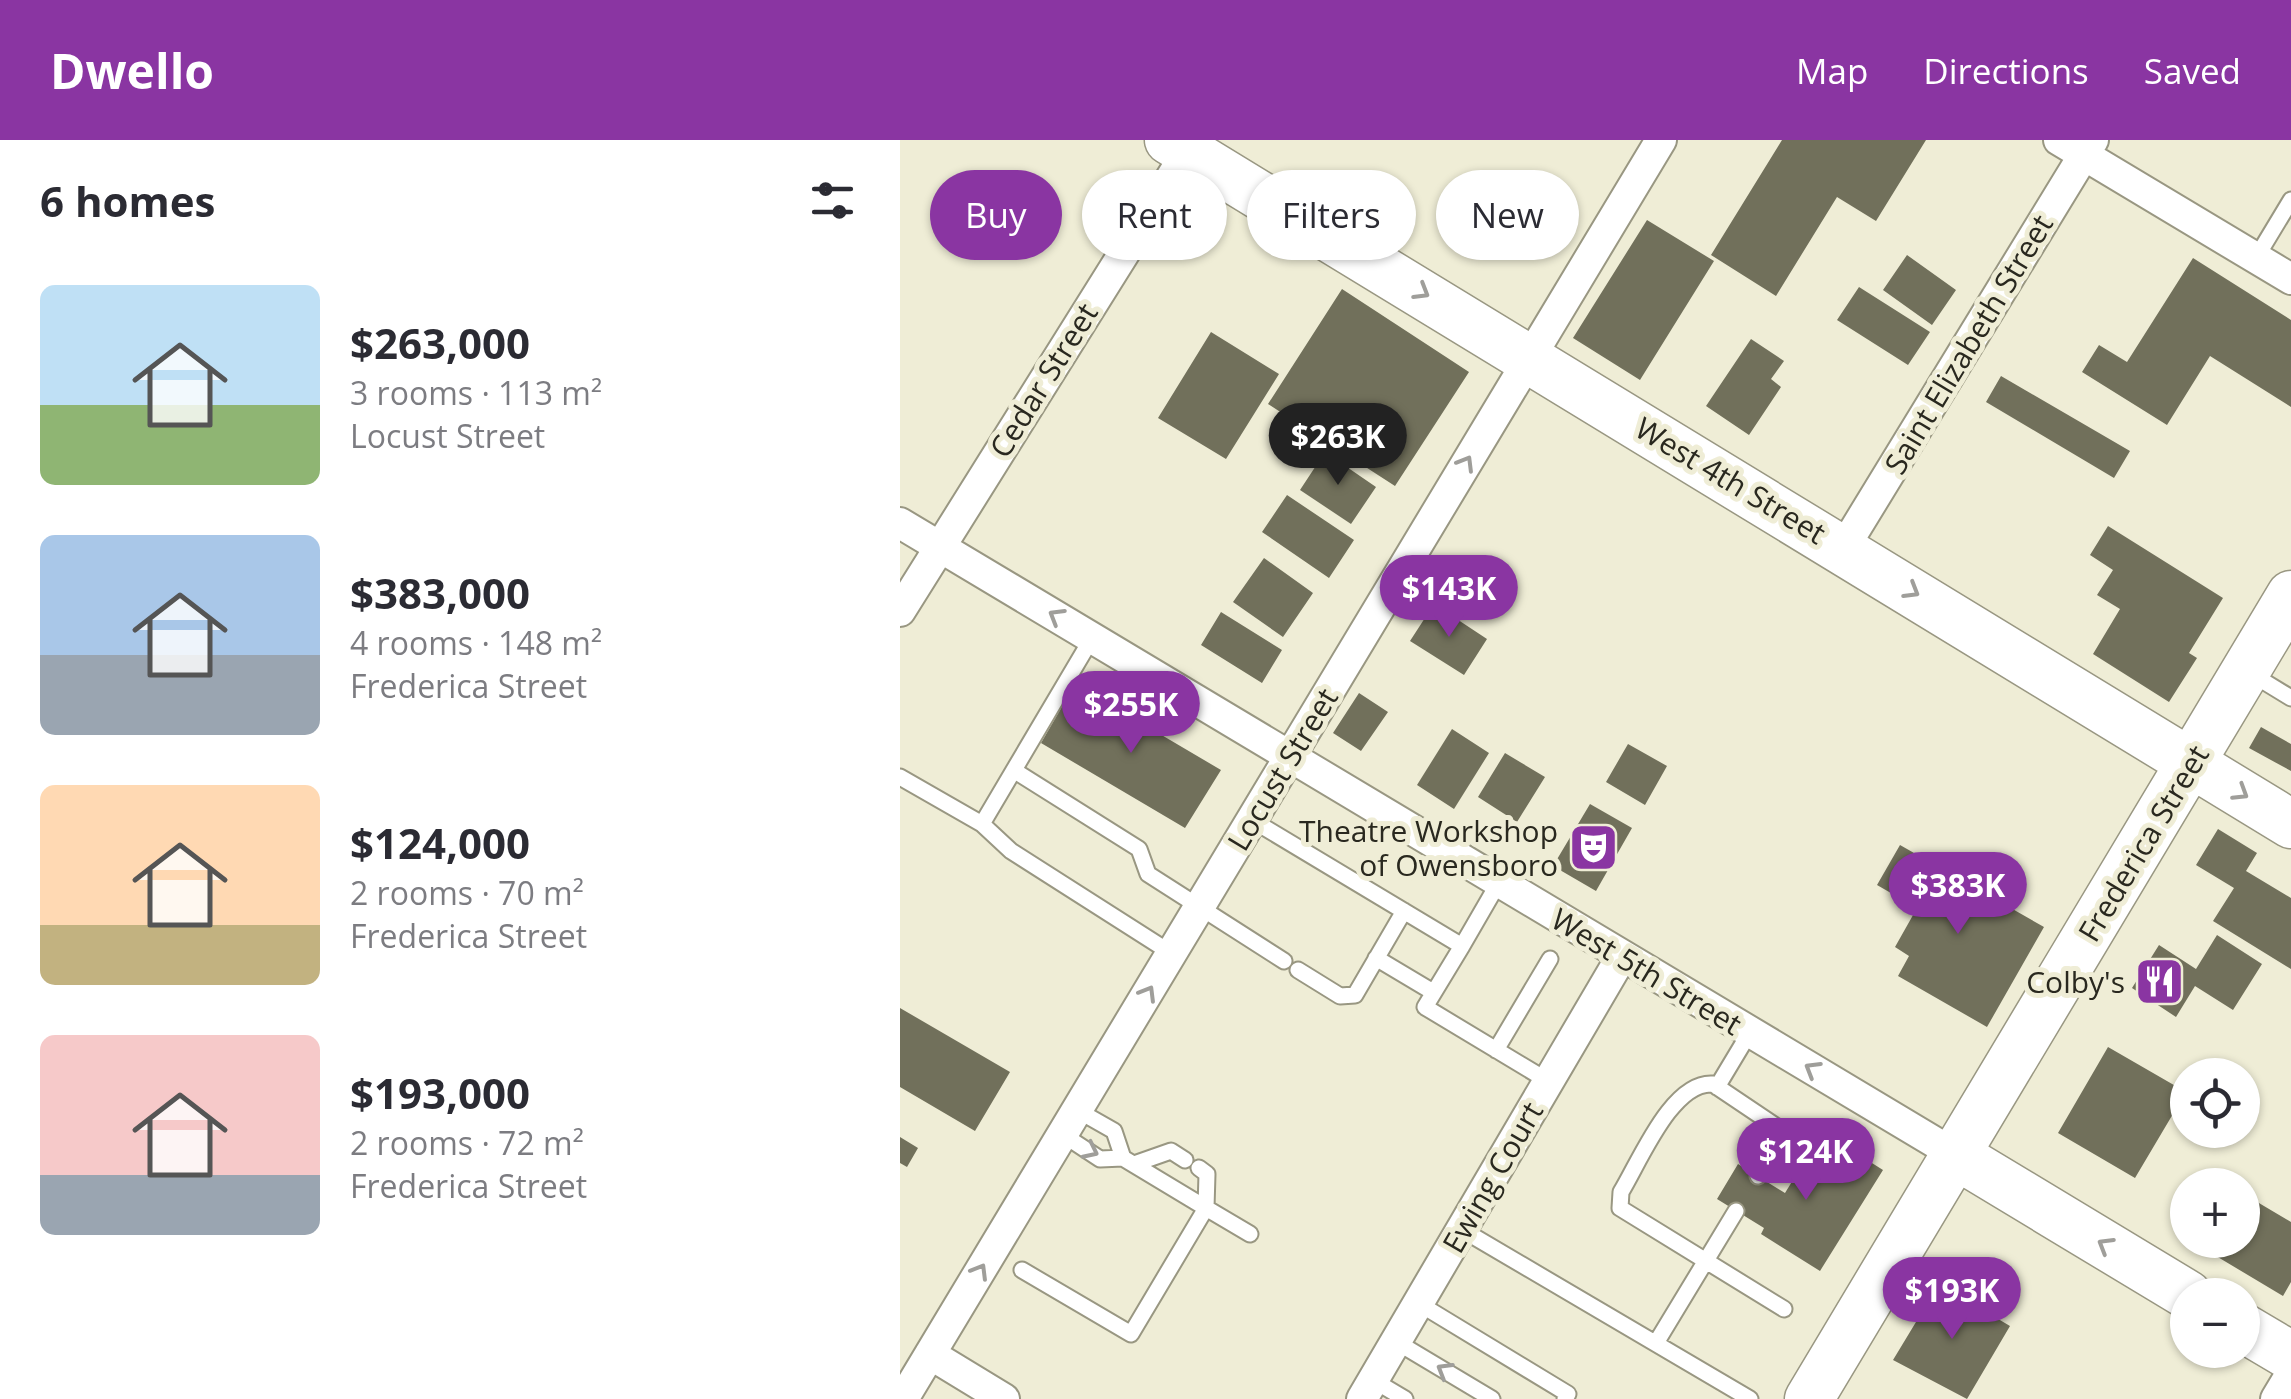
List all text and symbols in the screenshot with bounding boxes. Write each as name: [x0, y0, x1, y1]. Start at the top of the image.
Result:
text: Dwello: [50, 38, 214, 103]
text: Map: [1796, 47, 1868, 94]
text: Directions: [1923, 47, 2089, 94]
text: Saved: [2144, 47, 2241, 94]
chip: Buy: [930, 170, 1062, 260]
chip: Rent: [1082, 170, 1227, 260]
chip: Filters: [1247, 170, 1416, 260]
chip: New: [1436, 170, 1579, 260]
text: 6 homes: [40, 172, 215, 229]
icon: filters: [805, 173, 860, 228]
street label: Saint Elizabeth Street: [1874, 207, 2062, 481]
one-way arrow: [1411, 280, 1429, 299]
street label: Cedar Street: [979, 295, 1107, 465]
text: $263,000: [350, 314, 530, 371]
icon: home: [120, 325, 240, 445]
text: 3 rooms · 113 m²: [350, 371, 602, 414]
pin: $263K: [1268, 403, 1408, 488]
street label: West 4th Street: [1628, 407, 1834, 553]
text: Locust Street: [350, 414, 545, 457]
text: $263K: [1291, 414, 1385, 457]
one-way arrow: [1454, 456, 1473, 474]
pin: $143K: [1379, 555, 1519, 640]
text: $383,000: [350, 564, 530, 621]
text: $143K: [1402, 566, 1496, 609]
icon: home: [120, 575, 240, 695]
one-way arrow: [1901, 579, 1919, 598]
one-way arrow: [1049, 609, 1067, 628]
text: 4 rooms · 148 m²: [350, 621, 602, 664]
text: Frederica Street: [350, 664, 587, 707]
pin: $255K: [1061, 671, 1201, 756]
street label: Locust Street: [1217, 680, 1347, 858]
text: $255K: [1084, 682, 1178, 725]
street label: Frederica Street: [2068, 737, 2218, 949]
one-way arrow: [2231, 781, 2249, 800]
place label: Theatre Workshop of Owensboro: [1299, 810, 1558, 885]
text: $124,000: [350, 814, 530, 871]
theatre icon: Theatre Workshop of Owensboro: [1567, 821, 1619, 873]
icon: home: [120, 825, 240, 945]
pin: $383K: [1888, 852, 2028, 937]
text: $383K: [1911, 863, 2005, 906]
text: 2 rooms · 70 m²: [350, 871, 584, 914]
street label: West 5th Street: [1544, 898, 1750, 1044]
text: Frederica Street: [350, 914, 587, 957]
restaurant icon: Colby's: [2134, 955, 2186, 1007]
place label: Colby's: [2026, 961, 2125, 1002]
one-way arrow: [1136, 986, 1155, 1004]
map controls: [2170, 1058, 2260, 1368]
button: locate: [2170, 1058, 2260, 1148]
one-way arrow: [1805, 1062, 1823, 1081]
text: $193,000: [350, 1064, 530, 1121]
icon: home: [120, 1075, 240, 1195]
street label: Ewing Court: [1432, 1094, 1552, 1260]
pin: $124K: [1736, 1118, 1876, 1203]
text: 2 rooms · 72 m²: [350, 1121, 584, 1164]
text: $124K: [1759, 1129, 1853, 1172]
one-way arrow: [1081, 1138, 1099, 1158]
text: Frederica Street: [350, 1164, 587, 1207]
button: +: [2170, 1168, 2260, 1258]
one-way arrow: [2098, 1238, 2116, 1257]
pin: $193K: [1882, 1257, 2022, 1342]
one-way arrow: [968, 1264, 987, 1282]
text: $193K: [1905, 1268, 1999, 1311]
button: −: [2170, 1278, 2260, 1368]
one-way arrow: [1437, 1363, 1455, 1382]

